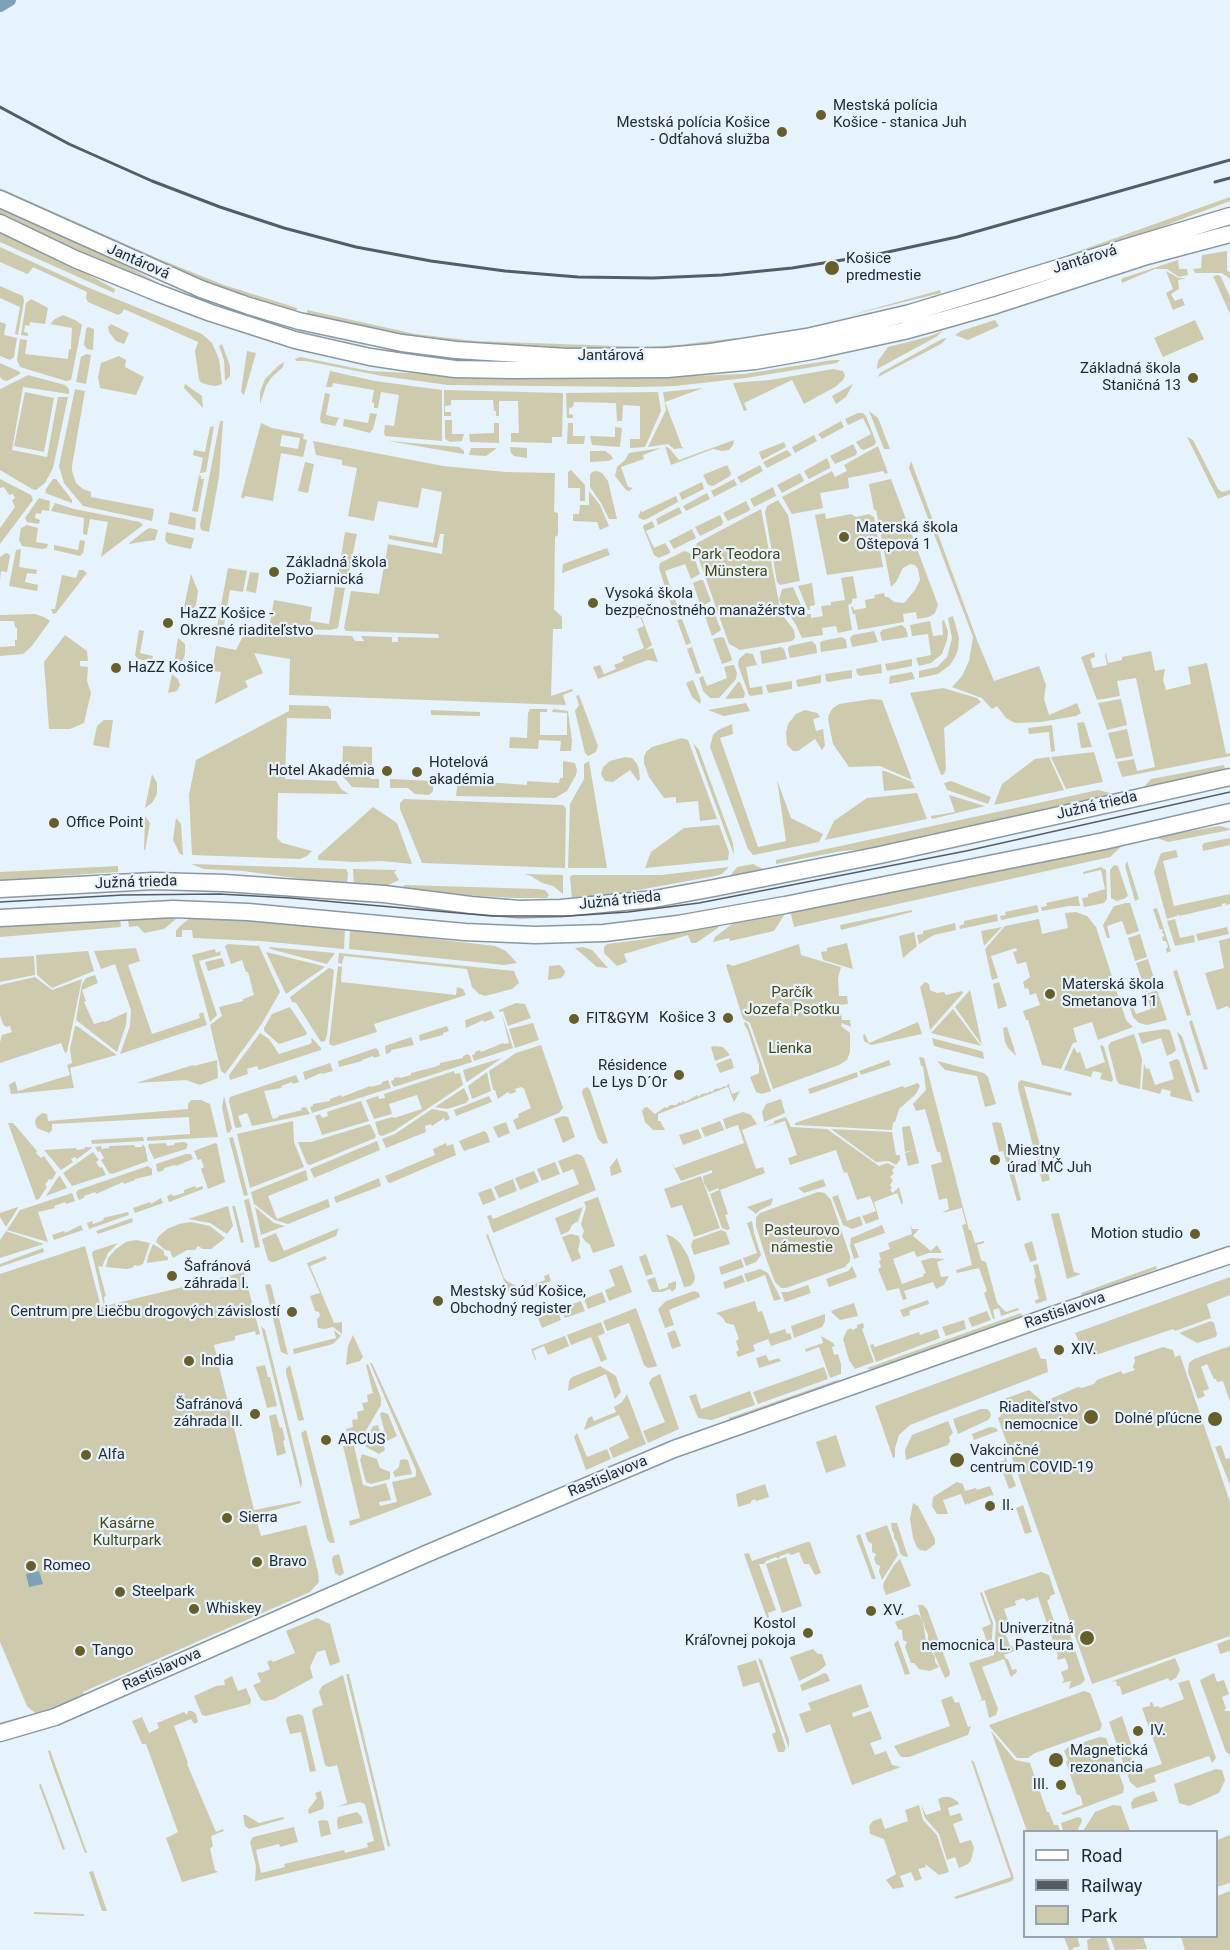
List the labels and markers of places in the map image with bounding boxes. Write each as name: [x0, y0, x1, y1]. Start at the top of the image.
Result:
place label: Mestská polícia Košice - stanica Juh: [833, 97, 967, 132]
marker: Mestská polícia Košice - stanica Juh: [814, 108, 828, 122]
place label: Mestská polícia Košice - Odťahová služba: [616, 114, 770, 149]
marker: Mestská polícia Košice - Odťahová služba: [775, 125, 789, 139]
place label: Košice predmestie: [846, 250, 921, 285]
marker: Košice predmestie: [823, 259, 841, 277]
place label: Základná škola Staničná 13: [1080, 360, 1181, 395]
marker: Základná škola Staničná 13: [1186, 371, 1200, 385]
place label: Materská škola Oštepová 1: [856, 519, 958, 554]
marker: Materská škola Oštepová 1: [837, 530, 851, 544]
place label: Základná škola Požiarnická: [286, 554, 387, 589]
marker: Základná škola Požiarnická: [267, 565, 281, 579]
place label: Vysoká škola bezpečnostného manažérstva: [605, 585, 805, 620]
marker: Vysoká škola bezpečnostného manažérstva: [586, 596, 600, 610]
place label: HaZZ Košice - Okresné riaditeľstvo: [180, 605, 313, 640]
marker: HaZZ Košice - Okresné riaditeľstvo: [161, 616, 175, 630]
place label: HaZZ Košice: [128, 659, 214, 677]
marker: HaZZ Košice: [109, 661, 123, 675]
place label: Hotelová akadémia: [429, 754, 494, 789]
place label: Hotel Akadémia: [269, 762, 375, 780]
marker: Hotel Akadémia: [380, 764, 394, 778]
marker: Hotelová akadémia: [410, 765, 424, 779]
place label: Office Point: [66, 814, 143, 832]
marker: Office Point: [47, 816, 61, 830]
place label: Materská škola Smetanova 11: [1062, 976, 1164, 1011]
marker: Materská škola Smetanova 11: [1043, 987, 1057, 1001]
place label: Košice 3: [659, 1009, 716, 1027]
place label: FIT&GYM: [586, 1010, 649, 1028]
marker: Košice 3: [721, 1011, 735, 1025]
marker: FIT&GYM: [567, 1012, 581, 1026]
place label: Résidence Le Lys D´Or: [592, 1057, 667, 1092]
marker: Résidence Le Lys D´Or: [672, 1068, 686, 1082]
place label: Miestny úrad MČ Juh: [1007, 1142, 1092, 1177]
marker: Miestny úrad MČ Juh: [988, 1153, 1002, 1167]
place label: Motion studio: [1091, 1225, 1183, 1243]
marker: Motion studio: [1188, 1227, 1202, 1241]
place label: Šafránová záhrada I.: [184, 1258, 251, 1293]
marker: Šafránová záhrada I.: [165, 1269, 179, 1283]
place label: Mestský súd Košice, Obchodný register: [450, 1283, 586, 1318]
marker: Mestský súd Košice, Obchodný register: [431, 1294, 445, 1308]
place label: Centrum pre Liečbu drogových závislostí: [10, 1303, 280, 1321]
marker: Centrum pre Liečbu drogových závislostí: [285, 1305, 299, 1319]
place label: XIV.: [1071, 1341, 1096, 1359]
marker: XIV.: [1052, 1343, 1066, 1357]
place label: India: [201, 1352, 234, 1370]
marker: India: [182, 1354, 196, 1368]
place label: Šafránová záhrada II.: [174, 1396, 243, 1431]
place label: Riaditeľstvo nemocnice: [999, 1399, 1078, 1434]
marker: Šafránová záhrada II.: [248, 1407, 262, 1421]
marker: Riaditeľstvo nemocnice: [1082, 1408, 1100, 1426]
place label: Dolné pľúcne: [1114, 1410, 1202, 1428]
marker: Dolné pľúcne: [1206, 1410, 1224, 1428]
place label: ARCUS: [338, 1431, 385, 1449]
marker: ARCUS: [319, 1433, 333, 1447]
place label: Vakcinčné centrum COVID-19: [970, 1442, 1094, 1477]
place label: Alfa: [98, 1446, 125, 1464]
marker: Alfa: [79, 1448, 93, 1462]
marker: Vakcinčné centrum COVID-19: [948, 1451, 966, 1469]
place label: II.: [1002, 1497, 1014, 1515]
marker: II.: [983, 1499, 997, 1513]
place label: Sierra: [239, 1509, 278, 1527]
marker: Sierra: [220, 1511, 234, 1525]
place label: Bravo: [269, 1553, 307, 1571]
marker: Bravo: [250, 1555, 264, 1569]
place label: Romeo: [43, 1557, 90, 1575]
marker: Romeo: [24, 1559, 38, 1573]
place label: Steelpark: [132, 1583, 195, 1601]
marker: Steelpark: [113, 1585, 127, 1599]
place label: Whiskey: [206, 1600, 261, 1618]
marker: Whiskey: [187, 1602, 201, 1616]
place label: XV.: [883, 1602, 904, 1620]
marker: XV.: [864, 1604, 878, 1618]
place label: Kostol Kráľovnej pokoja: [685, 1615, 796, 1650]
place label: Univerzitná nemocnica L. Pasteura: [921, 1620, 1074, 1655]
marker: Kostol Kráľovnej pokoja: [801, 1626, 815, 1640]
marker: Univerzitná nemocnica L. Pasteura: [1078, 1629, 1096, 1647]
place label: Tango: [92, 1642, 134, 1660]
marker: Tango: [73, 1644, 87, 1658]
place label: IV.: [1150, 1722, 1166, 1740]
marker: IV.: [1131, 1724, 1145, 1738]
place label: Magnetická rezonancia: [1070, 1742, 1148, 1777]
marker: Magnetická rezonancia: [1047, 1751, 1065, 1769]
place label: III.: [1033, 1776, 1049, 1794]
marker: III.: [1054, 1778, 1068, 1792]

